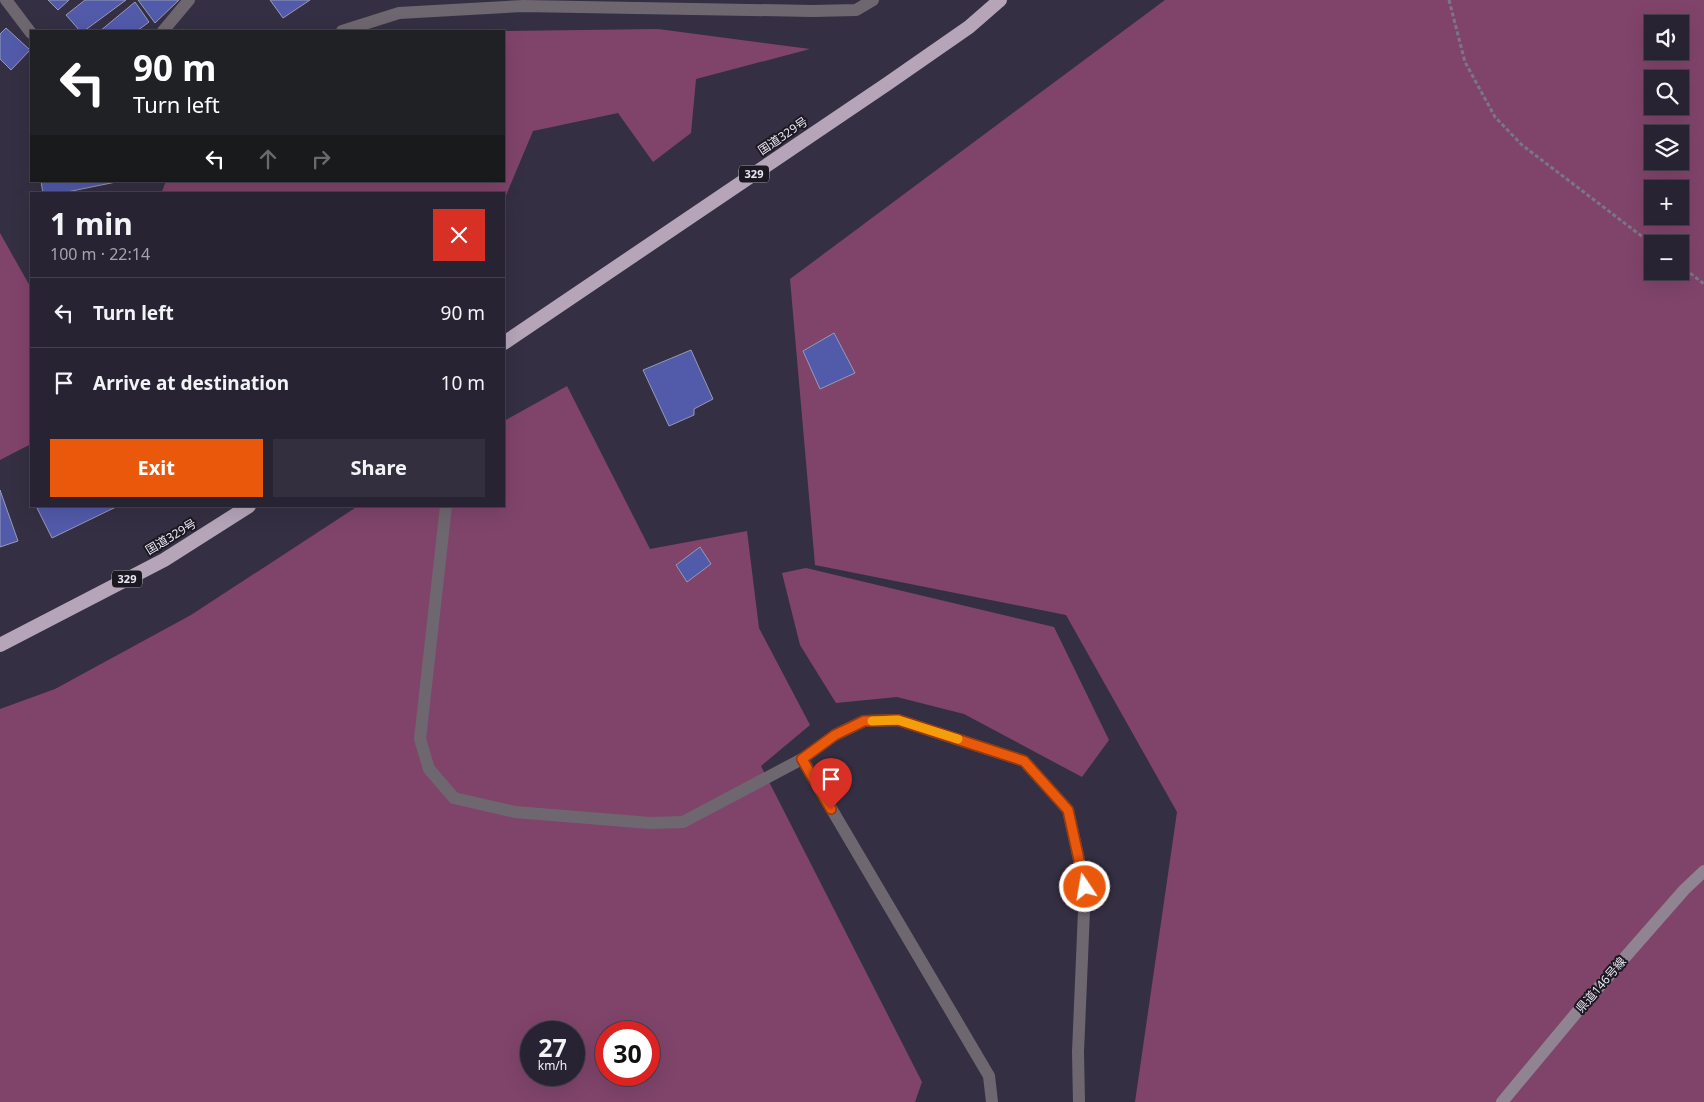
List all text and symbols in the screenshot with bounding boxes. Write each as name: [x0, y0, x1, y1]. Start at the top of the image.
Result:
map controls: [1644, 15, 1689, 280]
button: sound: [1644, 15, 1689, 60]
text: 90 m: [133, 44, 216, 91]
icon: left: [50, 50, 115, 115]
button: search: [1644, 70, 1689, 115]
text: Turn left: [133, 89, 220, 119]
street label: 国道329号: [755, 113, 811, 158]
button: layers: [1644, 125, 1689, 170]
icon: left: [201, 145, 229, 173]
icon: ahead: [254, 145, 282, 173]
icon: right: [307, 145, 335, 173]
road number: 329: [739, 165, 769, 182]
button: +: [1644, 180, 1689, 225]
text: 1 min: [50, 203, 133, 244]
button: close: [433, 209, 485, 261]
button: −: [1644, 235, 1689, 280]
text: 100 m · 22:14: [50, 243, 150, 265]
icon: left: [50, 299, 78, 327]
text: Turn left: [93, 300, 174, 326]
text: 90 m: [441, 300, 485, 326]
icon: arrive: [50, 369, 78, 397]
text: Arrive at destination: [93, 370, 289, 396]
text: 10 m: [441, 370, 485, 396]
button: Exit: [50, 439, 263, 497]
button: Share: [273, 439, 485, 497]
street label: 国道329号: [142, 515, 199, 558]
road number: 329: [112, 570, 142, 588]
pin: [810, 758, 852, 809]
icon: arrive: [817, 765, 845, 793]
position arrow: [1058, 860, 1110, 912]
street label: 県道146号線: [1572, 953, 1630, 1016]
speed limit sign: 30: [595, 1021, 660, 1086]
text: 27: [538, 1030, 567, 1064]
text: km/h: [538, 1057, 567, 1074]

